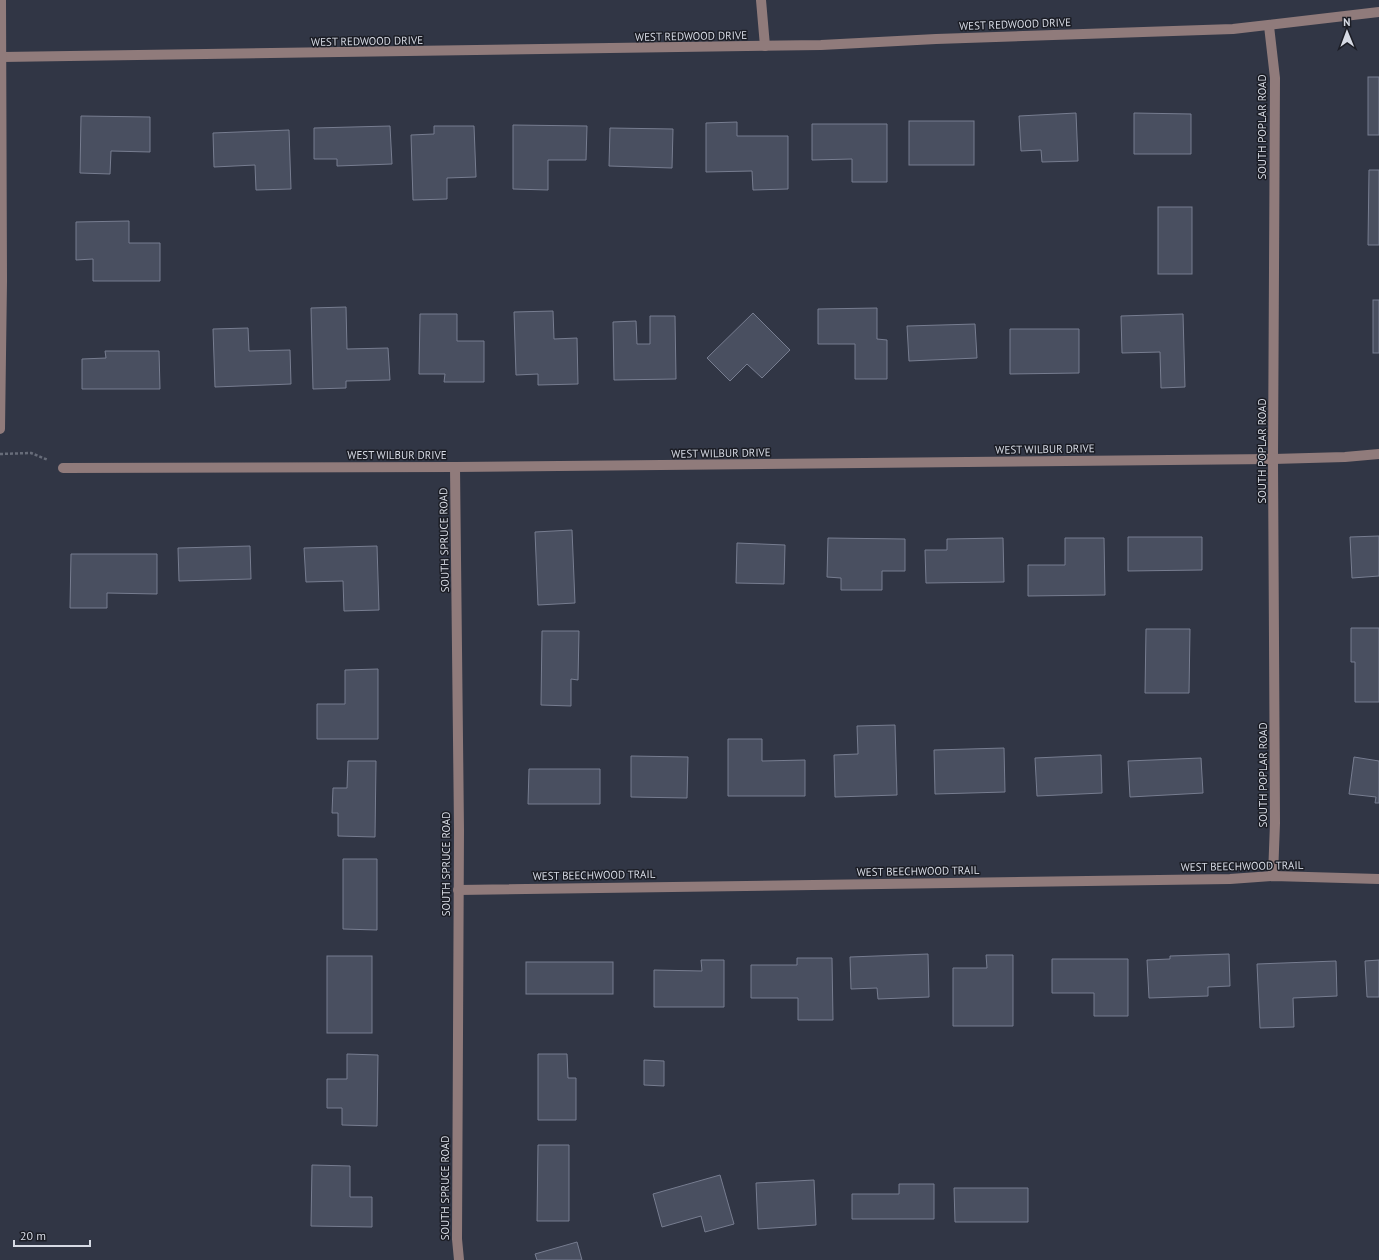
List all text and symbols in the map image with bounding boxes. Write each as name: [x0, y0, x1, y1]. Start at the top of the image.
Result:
north arrow: [1327, 12, 1367, 52]
street label: WEST REDWOOD DRIVE: [959, 15, 1071, 33]
text: N: [1343, 15, 1351, 29]
street label: WEST REDWOOD DRIVE: [635, 28, 747, 44]
street label: WEST REDWOOD DRIVE: [311, 33, 423, 49]
street label: SOUTH POPLAR ROAD: [1255, 74, 1269, 180]
street label: SOUTH POPLAR ROAD: [1255, 398, 1269, 504]
street label: WEST WILBUR DRIVE: [995, 441, 1095, 457]
street label: WEST WILBUR DRIVE: [671, 445, 771, 461]
street label: WEST WILBUR DRIVE: [347, 448, 447, 462]
street label: SOUTH SPRUCE ROAD: [436, 488, 452, 592]
street label: SOUTH POPLAR ROAD: [1256, 722, 1270, 828]
street label: SOUTH SPRUCE ROAD: [439, 812, 453, 916]
street label: WEST BEECHWOOD TRAIL: [1181, 858, 1304, 874]
street label: WEST BEECHWOOD TRAIL: [857, 863, 980, 879]
street label: WEST BEECHWOOD TRAIL: [533, 867, 656, 883]
street label: SOUTH SPRUCE ROAD: [438, 1136, 452, 1240]
scale bar: [14, 1222, 90, 1248]
text: 20 m: [20, 1228, 46, 1243]

